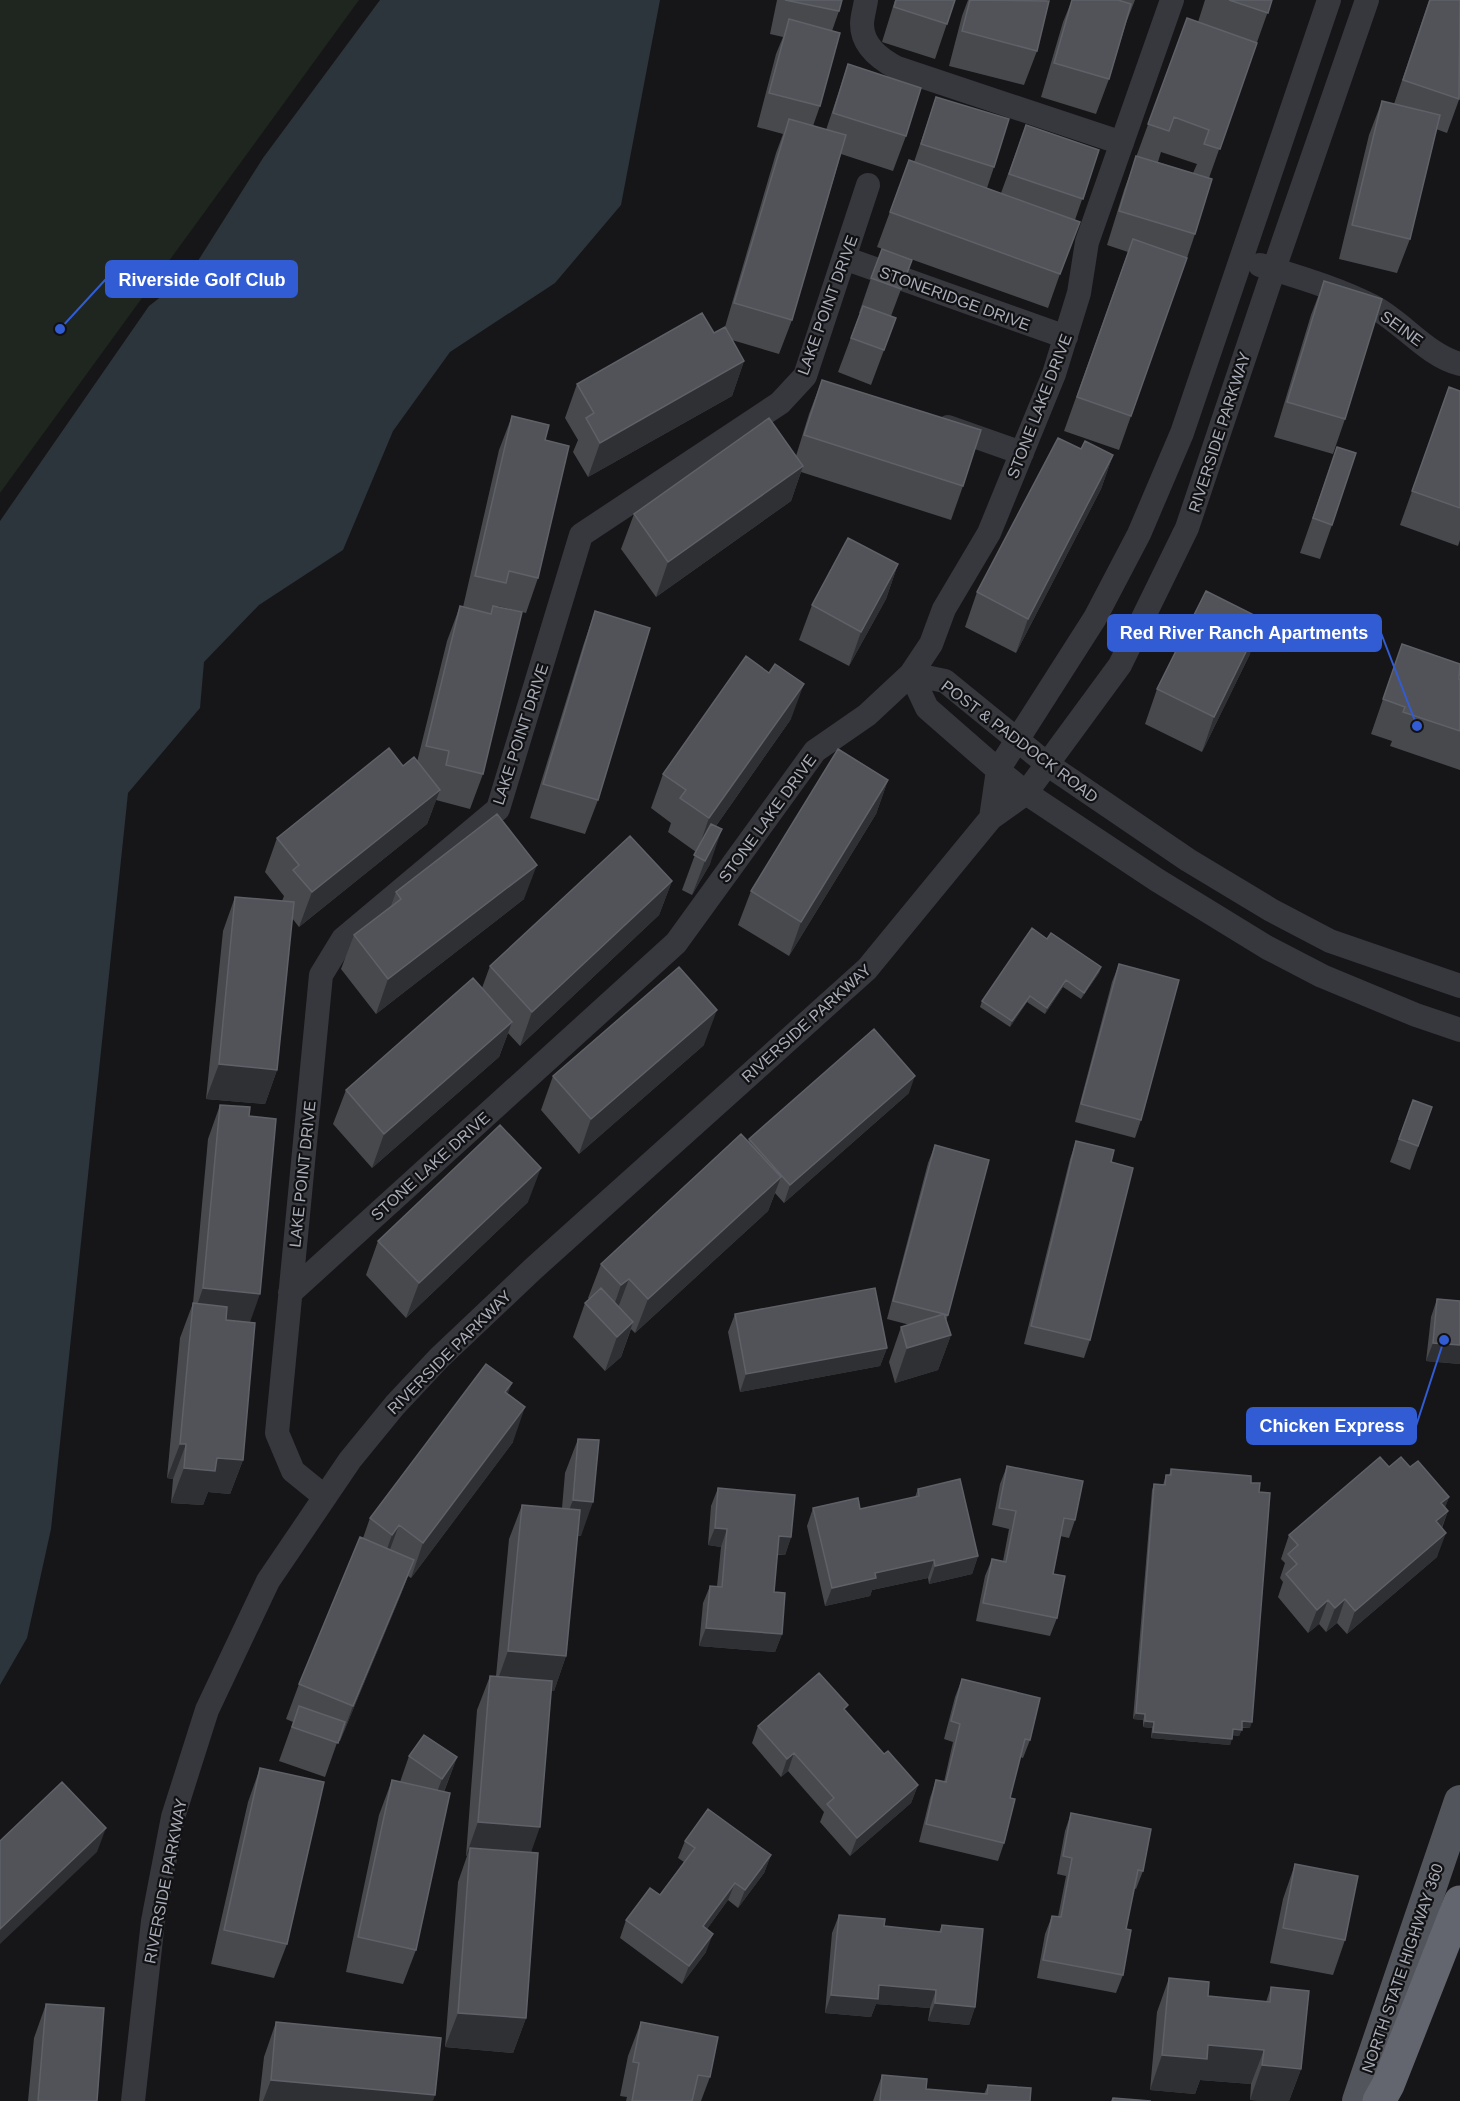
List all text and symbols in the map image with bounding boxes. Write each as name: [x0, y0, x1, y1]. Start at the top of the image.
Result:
street label: LAKE POINT DRIVE: [794, 233, 861, 377]
callout: Riverside Golf Club: [106, 261, 297, 297]
street label: STONERIDGE DRIVE: [877, 263, 1032, 334]
text: Riverside Golf Club: [118, 270, 286, 290]
street label: SEINE: [1377, 307, 1426, 349]
street label: STONE LAKE DRIVE: [1004, 331, 1075, 481]
street label: RIVERSIDE PARKWAY: [1185, 349, 1254, 515]
callout: Red River Ranch Apartments: [1108, 615, 1381, 651]
text: Red River Ranch Apartments: [1120, 623, 1368, 643]
street label: LAKE POINT DRIVE: [490, 661, 551, 807]
street label: POST & PADDOCK ROAD: [938, 677, 1101, 806]
street label: STONE LAKE DRIVE: [715, 751, 819, 885]
street label: RIVERSIDE PARKWAY: [738, 961, 875, 1086]
street label: LAKE POINT DRIVE: [286, 1100, 319, 1248]
street label: STONE LAKE DRIVE: [368, 1109, 493, 1224]
street label: RIVERSIDE PARKWAY: [384, 1287, 515, 1418]
callout: Chicken Express: [1247, 1408, 1416, 1444]
text: Chicken Express: [1259, 1416, 1405, 1436]
street label: RIVERSIDE PARKWAY: [141, 1797, 190, 1965]
street label: NORTH STATE HIGHWAY 360: [1359, 1861, 1446, 2075]

